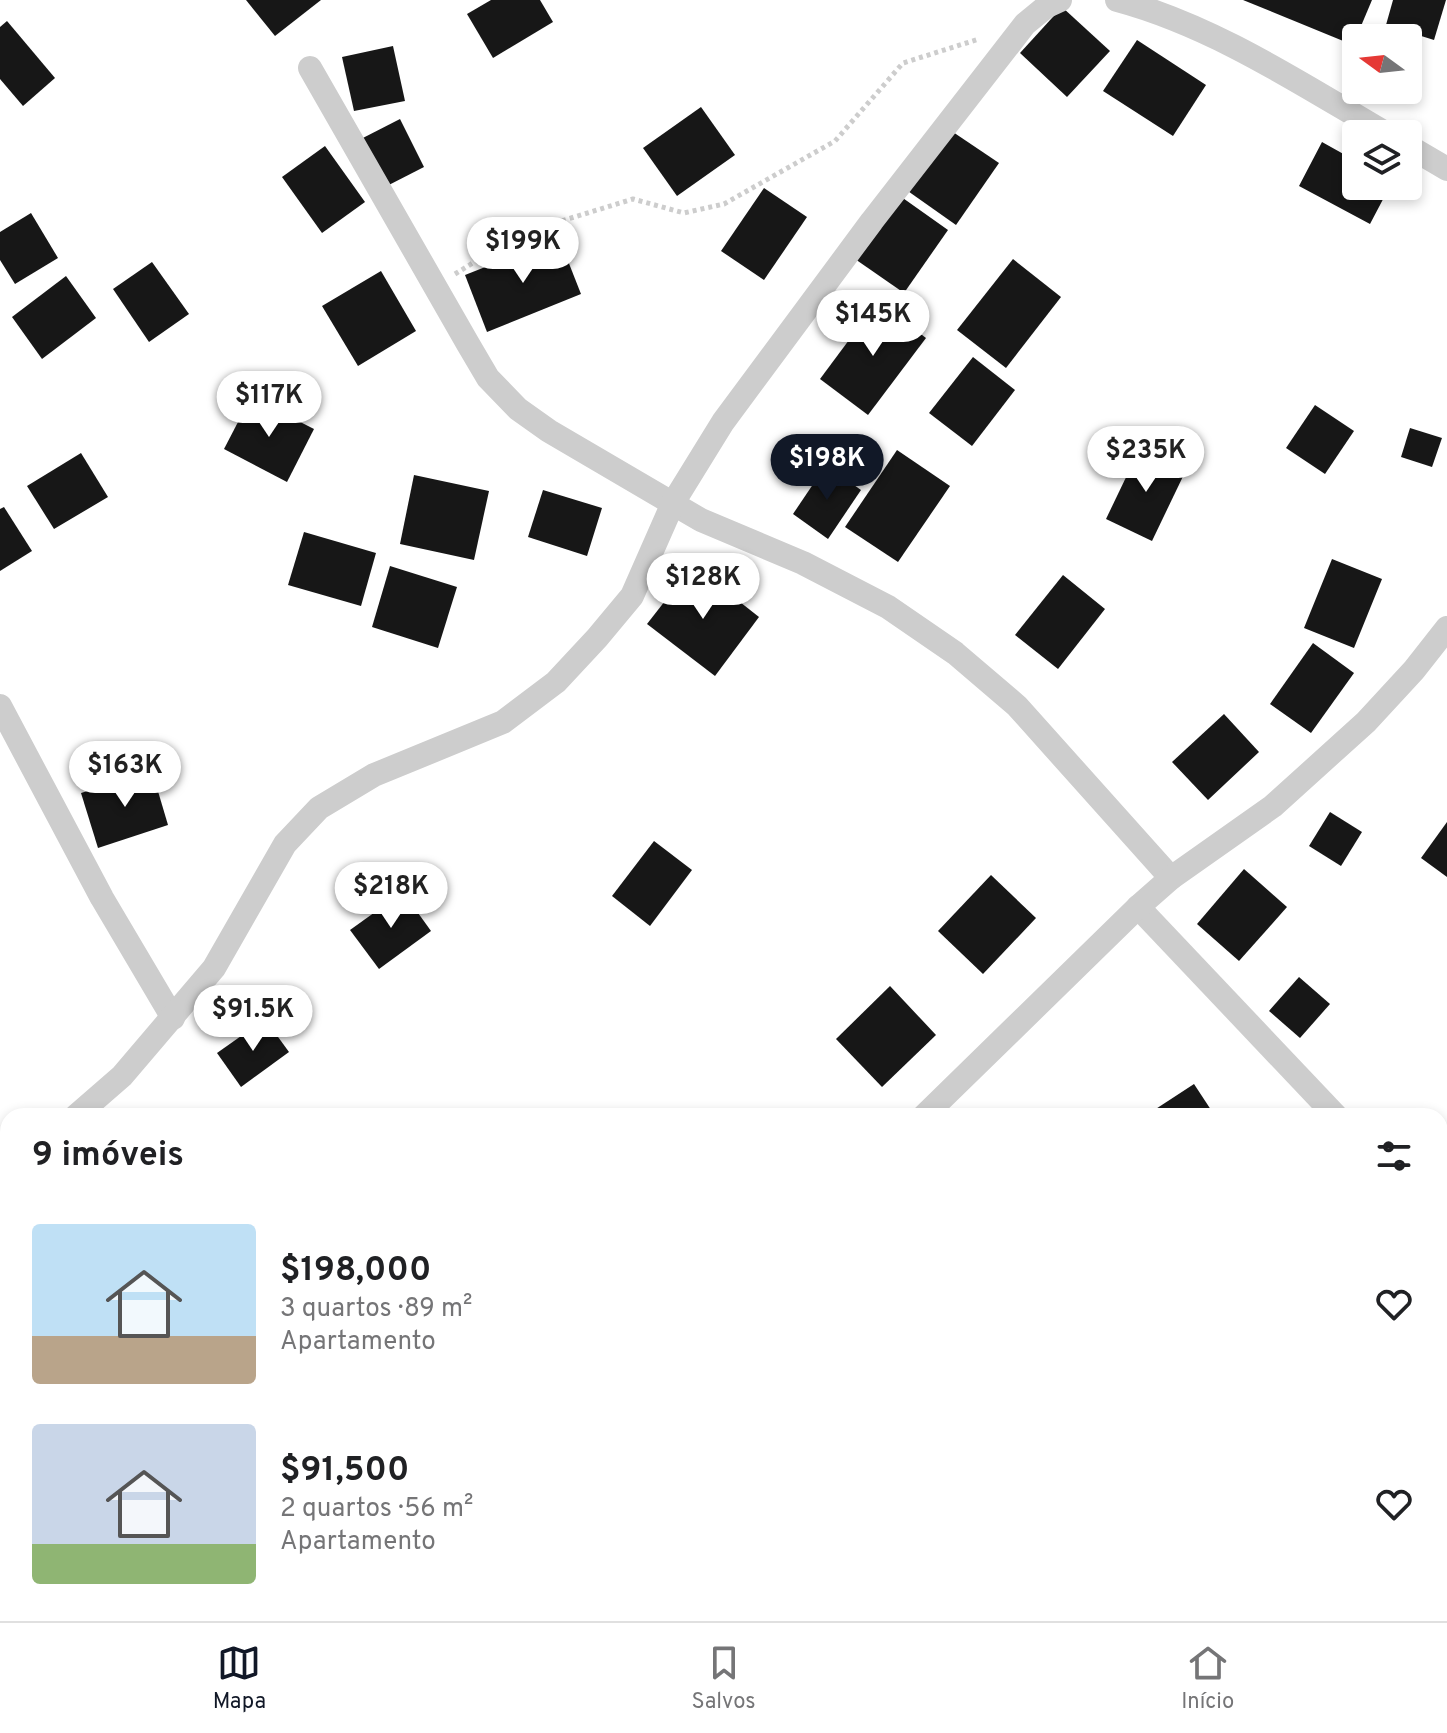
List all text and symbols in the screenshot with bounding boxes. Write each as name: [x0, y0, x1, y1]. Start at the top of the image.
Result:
north arrow: [1342, 24, 1422, 104]
map controls: [1342, 24, 1422, 200]
button: layers: [1342, 120, 1422, 200]
pin: $199K: [467, 217, 579, 285]
text: $199K: [485, 226, 561, 259]
pin: $145K: [817, 290, 929, 358]
text: $145K: [834, 299, 912, 332]
pin: $117K: [213, 371, 325, 439]
text: $117K: [235, 380, 303, 413]
pin: $235K: [1090, 426, 1202, 494]
pin: $198K: [771, 434, 883, 502]
text: $235K: [1105, 435, 1187, 468]
text: $198K: [789, 443, 865, 476]
pin: $128K: [647, 553, 759, 621]
text: $128K: [665, 562, 741, 595]
pin: $163K: [69, 741, 181, 809]
text: $163K: [87, 750, 163, 783]
pin: $218K: [335, 862, 447, 930]
text: $218K: [353, 871, 429, 904]
pin: $91.5K: [188, 985, 318, 1053]
text: $91.5K: [212, 994, 294, 1027]
icon: filters: [1372, 1134, 1416, 1178]
text: 9 imóveis: [32, 1135, 184, 1178]
text: $198,000: [280, 1250, 431, 1293]
icon: home: [96, 1256, 192, 1352]
icon: heart: [1372, 1282, 1416, 1326]
text: 3 quartos · 89 m²: [280, 1293, 472, 1326]
text: Apartamento: [280, 1326, 436, 1359]
text: $91,500: [280, 1450, 409, 1493]
icon: home: [96, 1456, 192, 1552]
icon: heart: [1372, 1482, 1416, 1526]
text: 2 quartos · 56 m²: [280, 1493, 473, 1526]
text: Apartamento: [280, 1526, 436, 1559]
tab: Mapa: [213, 1641, 266, 1716]
tab: Salvos: [692, 1641, 756, 1716]
tab: Início: [1181, 1641, 1234, 1716]

